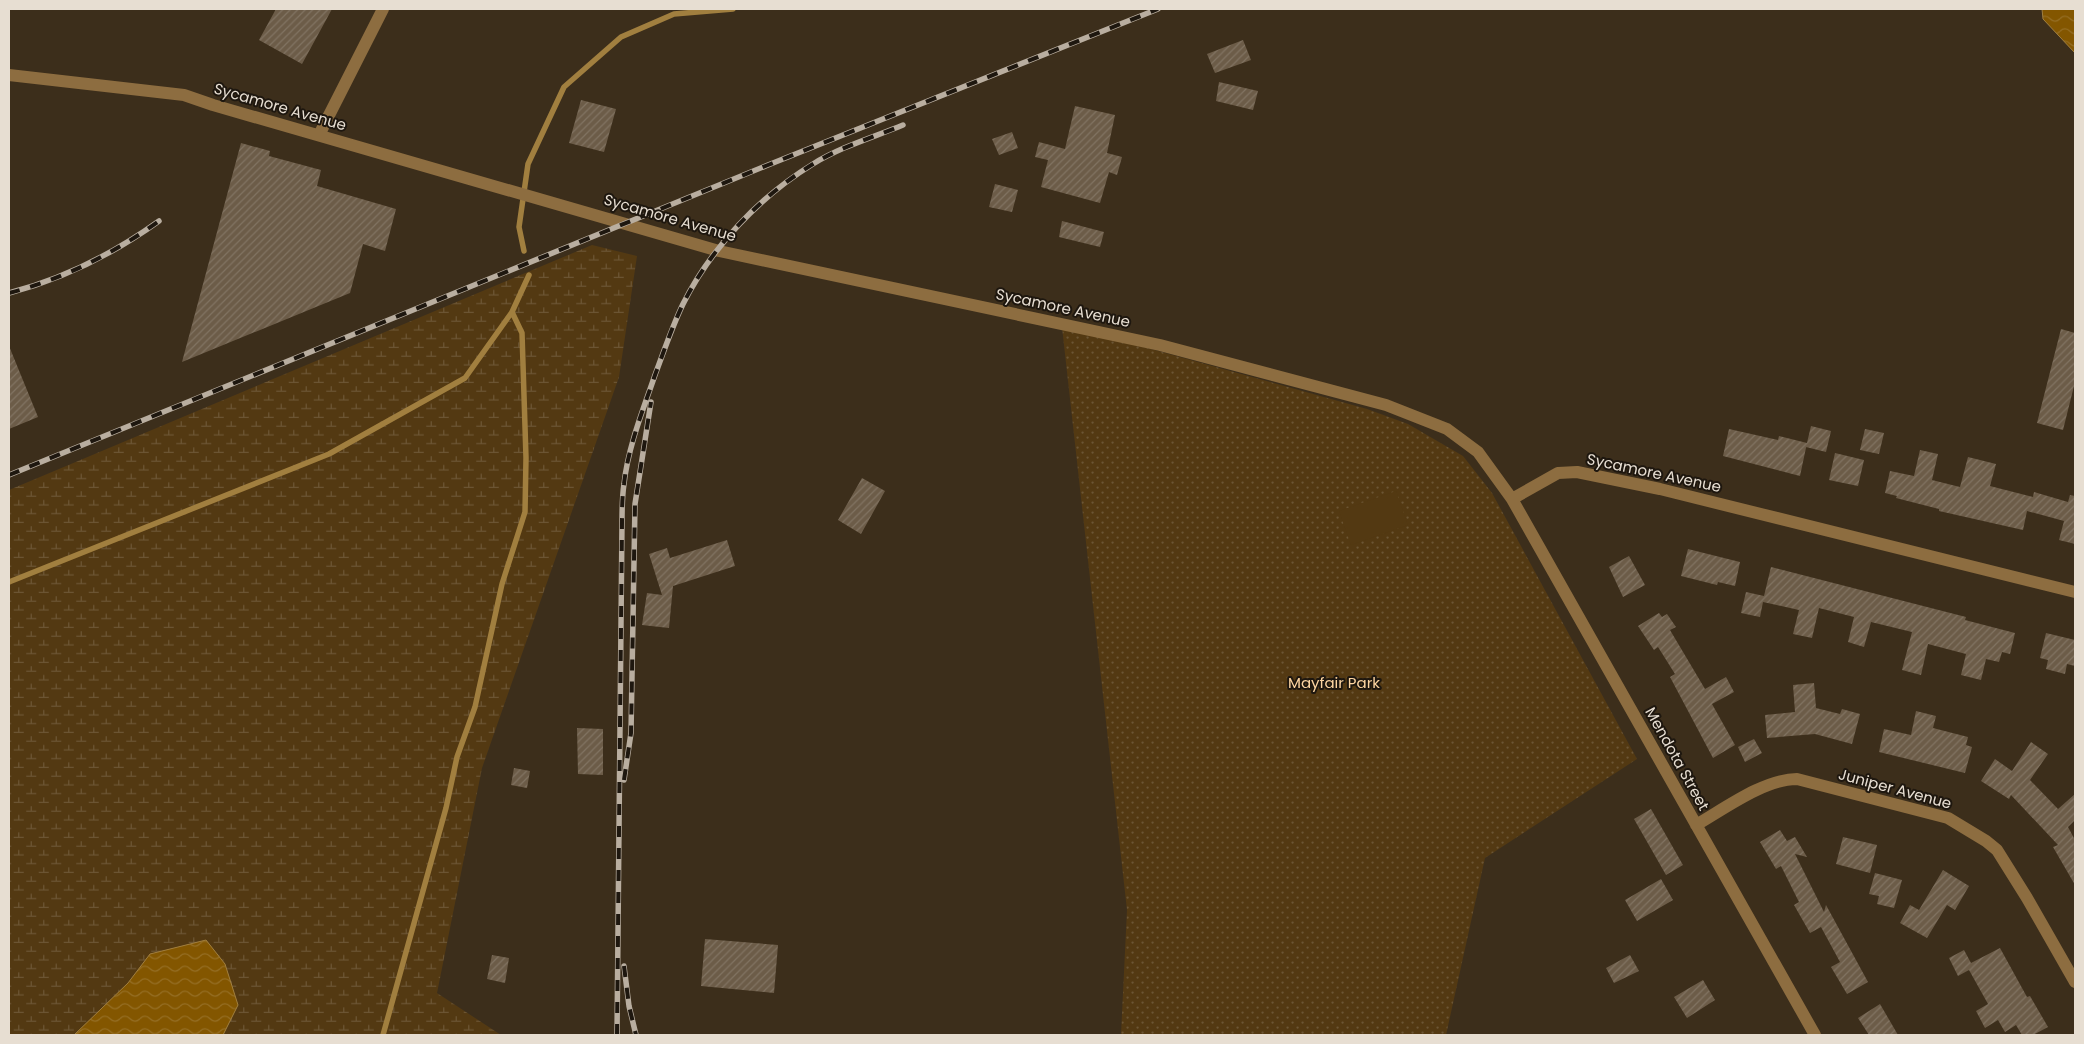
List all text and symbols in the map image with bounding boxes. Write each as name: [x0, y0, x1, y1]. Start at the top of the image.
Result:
street label: Sycamore Avenue: [212, 78, 349, 135]
street label: Sycamore Avenue: [602, 189, 739, 246]
street label: Sycamore Avenue: [994, 283, 1132, 332]
street label: Sycamore Avenue: [1585, 448, 1723, 497]
park label: Mayfair Park: [1288, 672, 1380, 693]
street label: Mendota Street: [1640, 703, 1715, 814]
street label: Juniper Avenue: [1836, 763, 1954, 814]

